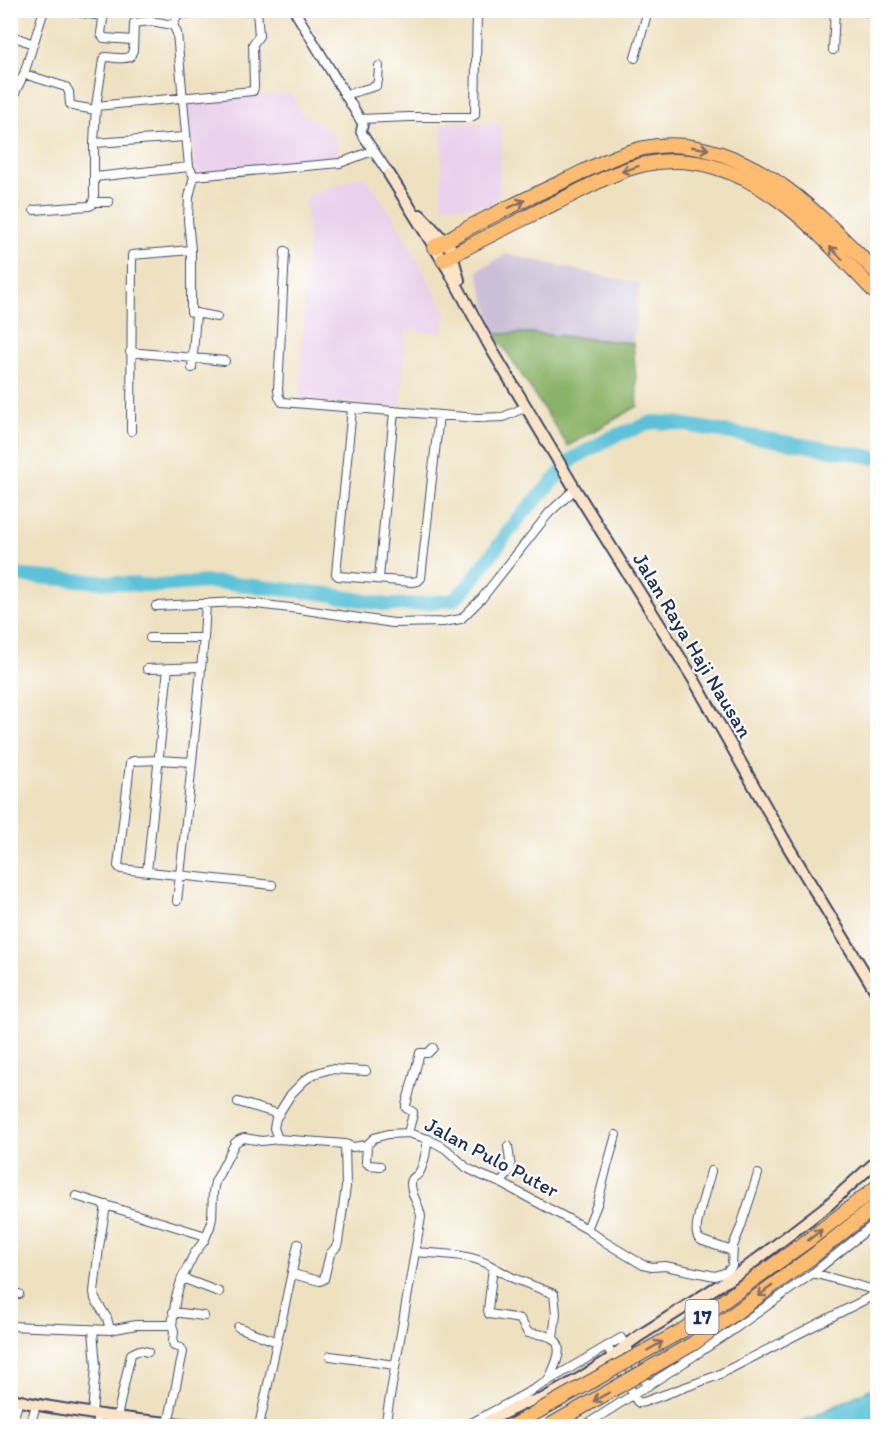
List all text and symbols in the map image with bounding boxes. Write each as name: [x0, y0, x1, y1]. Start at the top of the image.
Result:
one-way arrow: [689, 143, 709, 154]
one-way arrow: [621, 164, 640, 175]
one-way arrow: [507, 197, 525, 209]
one-way arrow: [829, 246, 844, 261]
street label: Jalan Raya Haji Nausan: [628, 548, 758, 742]
street label: Jalan Pulo Puter: [421, 1111, 563, 1203]
one-way arrow: [806, 1229, 822, 1241]
one-way arrow: [757, 1285, 773, 1298]
road number: 17: [686, 1300, 718, 1334]
one-way arrow: [645, 1340, 663, 1351]
one-way arrow: [593, 1391, 610, 1403]

